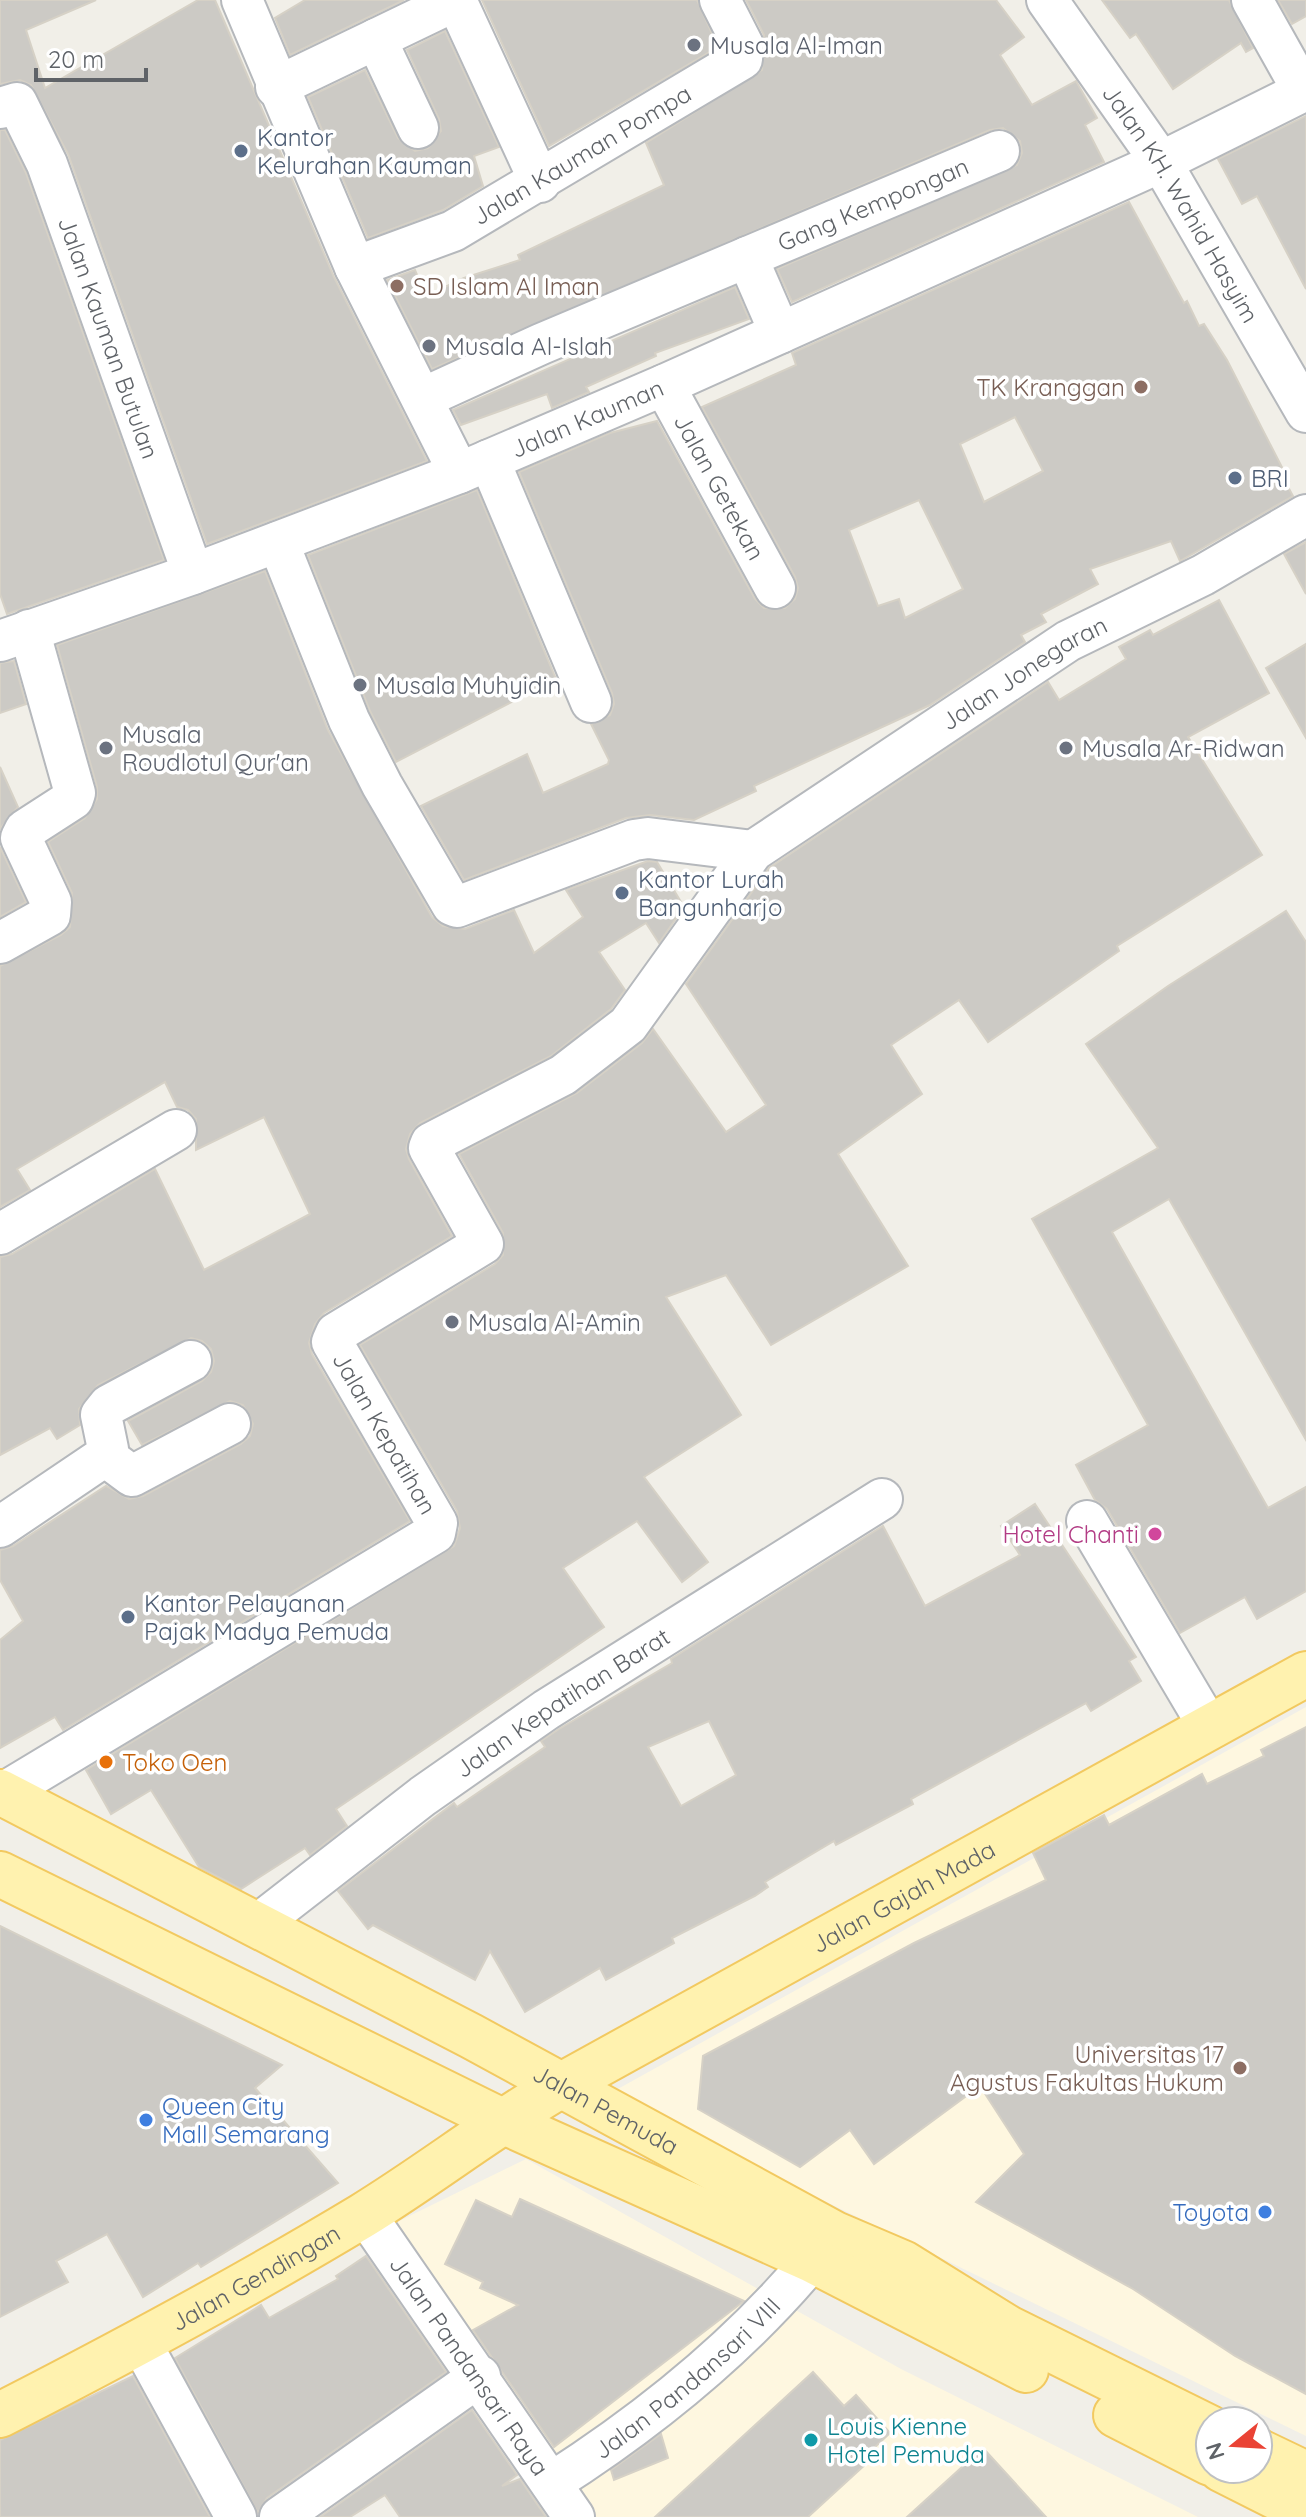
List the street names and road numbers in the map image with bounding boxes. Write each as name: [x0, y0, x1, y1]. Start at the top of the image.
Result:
street label: Jalan Kauman Pompa: [467, 78, 696, 231]
street label: Jalan KH. Wahid Hasyim: [1096, 79, 1266, 328]
street label: Gang Kempongan: [773, 151, 973, 258]
street label: Jalan Kauman Butulan: [52, 213, 166, 463]
street label: Jalan Kauman: [506, 372, 668, 464]
street label: Jalan Getekan: [668, 409, 772, 565]
street label: Jalan Jonegaran: [935, 609, 1112, 737]
street label: Jalan Kepatihan: [326, 1347, 444, 1519]
street label: Jalan Kepatihan Barat: [449, 1621, 675, 1784]
street label: Jalan Gajah Mada: [806, 1834, 1000, 1959]
street label: Jalan Pemuda: [528, 2058, 684, 2161]
street label: Jalan Gendingan: [165, 2218, 345, 2337]
street label: Jalan Pandansari Raya: [383, 2250, 556, 2481]
street label: Jalan Pandansari VIII: [588, 2291, 786, 2465]

